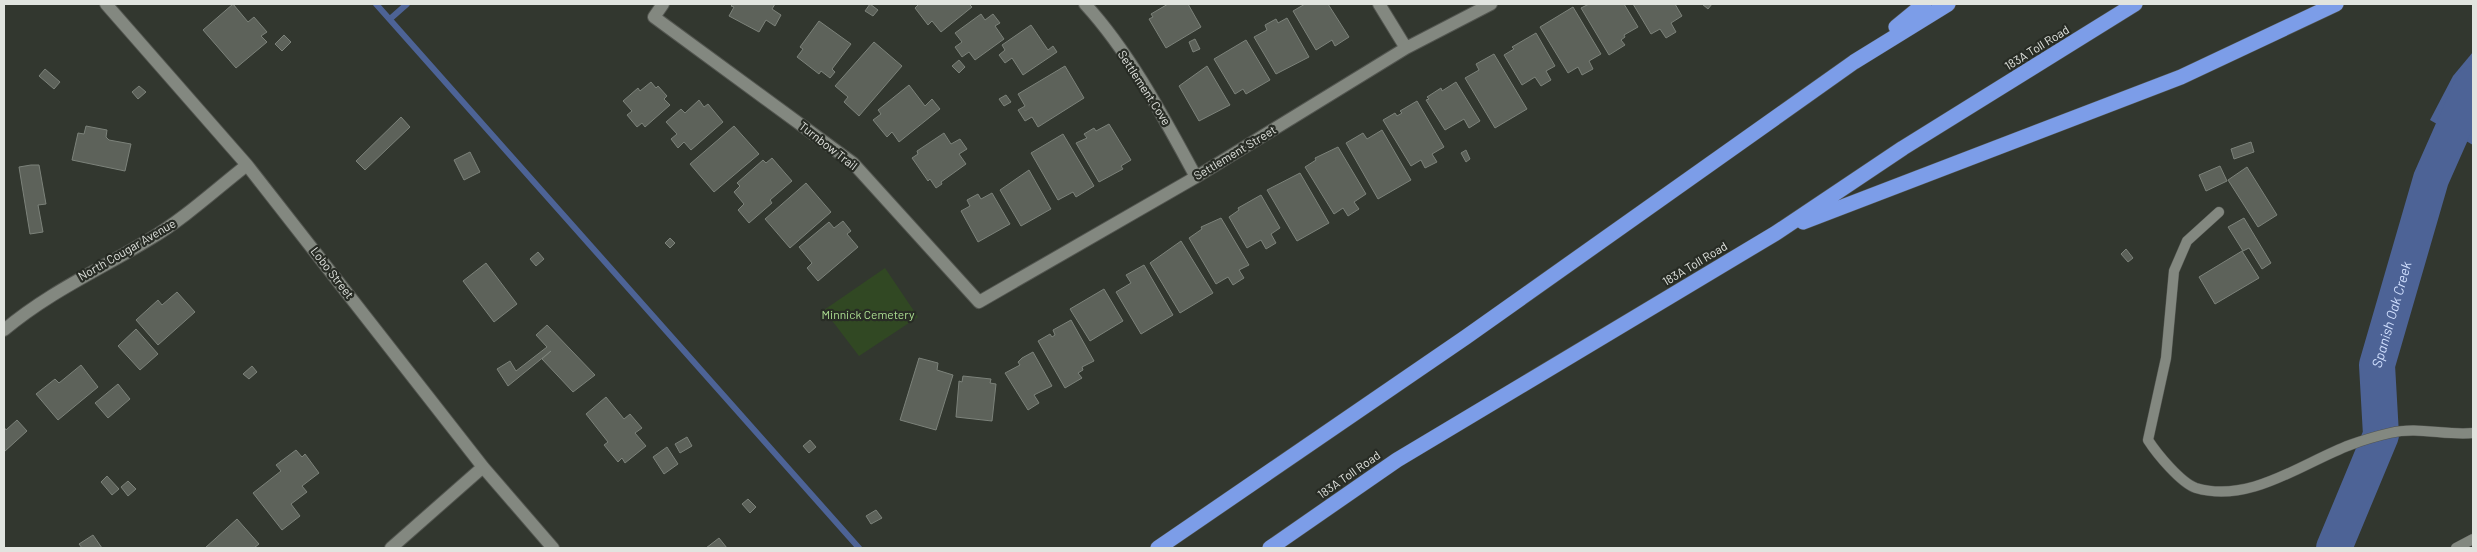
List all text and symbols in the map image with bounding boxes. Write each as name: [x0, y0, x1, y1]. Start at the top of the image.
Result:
street label: 183A Toll Road: [2002, 22, 2071, 73]
street label: Settlement Cove: [1116, 48, 1174, 127]
street label: Turnbow Trail: [797, 118, 860, 172]
street label: Settlement Street: [1191, 122, 1278, 182]
street label: North Cougar Avenue: [75, 216, 178, 283]
street label: 183A Toll Road: [1659, 238, 1730, 288]
street label: Lobo Street: [308, 244, 357, 301]
water label: Spanish Oak Creek: [2368, 259, 2415, 370]
park label: Minnick Cemetery: [822, 307, 915, 321]
street label: 183A Toll Road: [1314, 447, 1382, 501]

